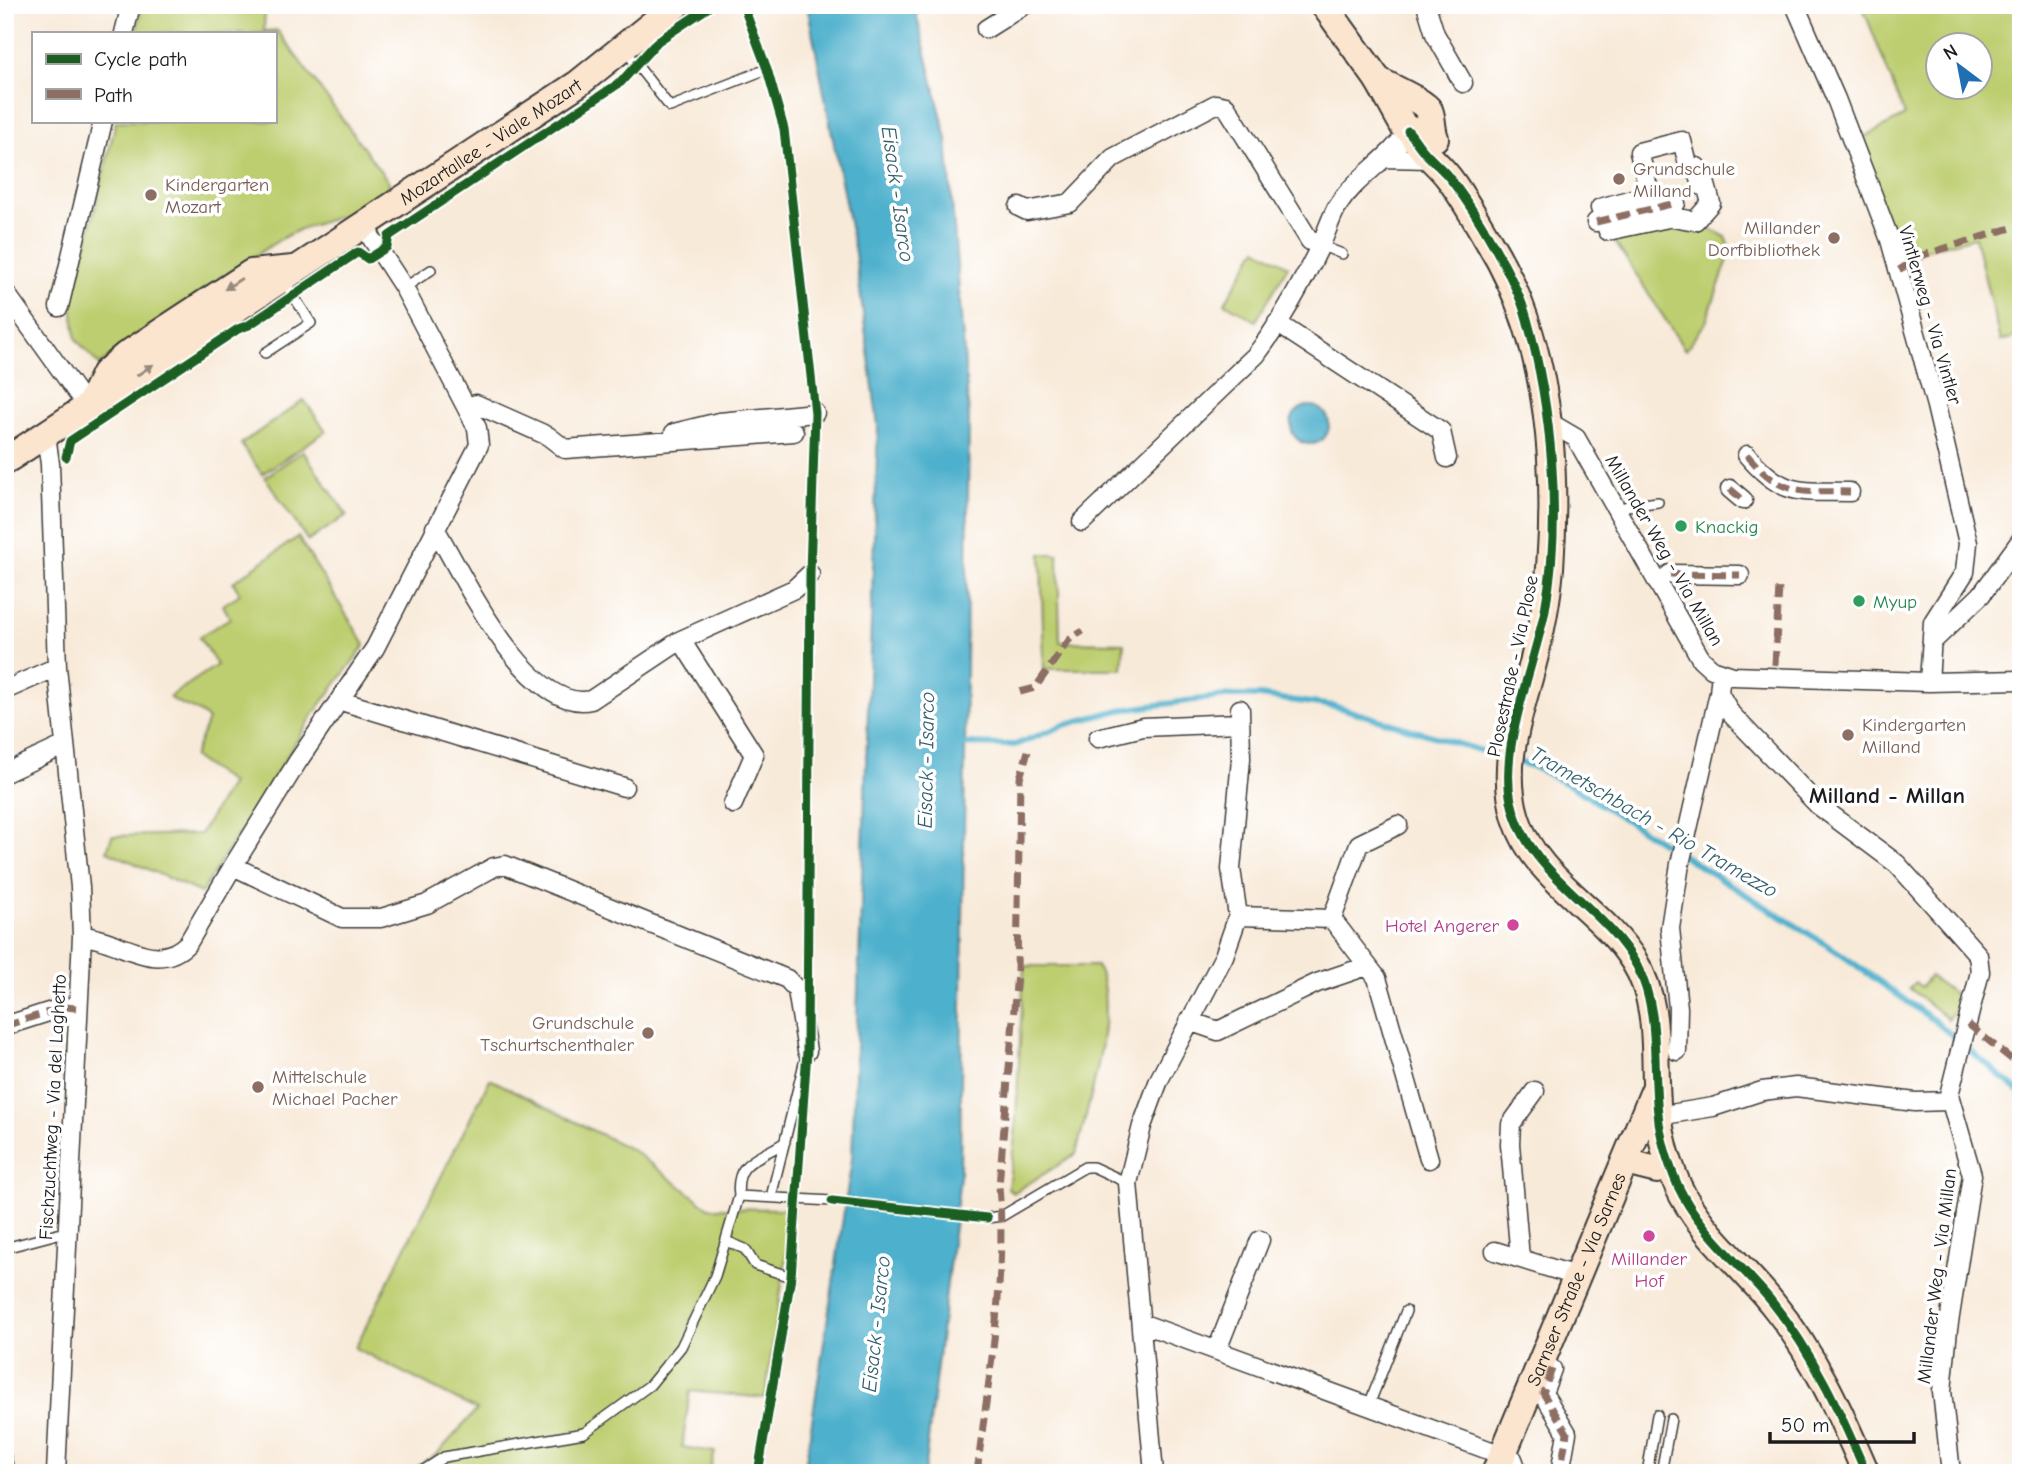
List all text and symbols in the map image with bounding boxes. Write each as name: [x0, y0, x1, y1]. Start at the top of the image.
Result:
legend: [32, 32, 276, 122]
north arrow: [1924, 32, 1994, 102]
text: N: [1939, 40, 1962, 65]
text: Cycle path: [94, 47, 187, 71]
street label: Mozartallee - Viale Mozart: [396, 74, 586, 210]
text: Path: [94, 83, 133, 107]
water label: Eisack - Isarco: [877, 125, 919, 263]
place label: Grundschule Milland: [1633, 158, 1735, 202]
marker: Grundschule Milland: [1611, 171, 1627, 187]
place label: Kindergarten Mozart: [165, 174, 269, 218]
marker: Kindergarten Mozart: [143, 187, 159, 203]
place label: Millander Dorfbibliothek: [1708, 217, 1821, 261]
street label: Vintlerweg - Via Vintler: [1894, 223, 1966, 408]
marker: Millander Dorfbibliothek: [1826, 230, 1842, 246]
one-way arrow: [224, 278, 243, 291]
one-way arrow: [135, 364, 155, 377]
street label: Millander Weg - Via Millan: [1600, 451, 1728, 650]
place label: Knackig: [1695, 516, 1759, 538]
marker: Knackig: [1673, 518, 1689, 534]
street label: Plosestraße - Via Plose: [1483, 573, 1543, 759]
place label: Myup: [1873, 591, 1917, 613]
marker: Myup: [1851, 593, 1867, 609]
water label: Eisack - Isarco: [913, 691, 939, 829]
place label: Kindergarten Milland: [1862, 714, 1966, 758]
marker: Kindergarten Milland: [1840, 727, 1856, 743]
water label: Trametschbach - Rio Tramezzo: [1526, 741, 1782, 903]
district label: Milland - Millan: [1809, 782, 1965, 809]
place label: Hotel Angerer: [1385, 915, 1499, 937]
marker: Hotel Angerer: [1505, 917, 1521, 933]
street label: Fischzuchtweg - Via del Laghetto: [35, 974, 71, 1240]
place label: Grundschule Tschurtschenthaler: [480, 1012, 634, 1056]
marker: Grundschule Tschurtschenthaler: [640, 1025, 656, 1041]
place label: Mittelschule Michael Pacher: [272, 1066, 398, 1110]
marker: Mittelschule Michael Pacher: [250, 1079, 266, 1095]
street label: Millander Weg - Via Millan: [1913, 1167, 1961, 1385]
street label: Sarnser Straße - Via Sarnes: [1522, 1169, 1631, 1389]
marker: Millander Hof: [1641, 1228, 1657, 1244]
place label: Millander Hof: [1611, 1248, 1687, 1292]
water label: Eisack - Isarco: [857, 1255, 895, 1393]
scale bar: [1770, 1401, 1914, 1445]
text: 50 m: [1781, 1413, 1830, 1437]

